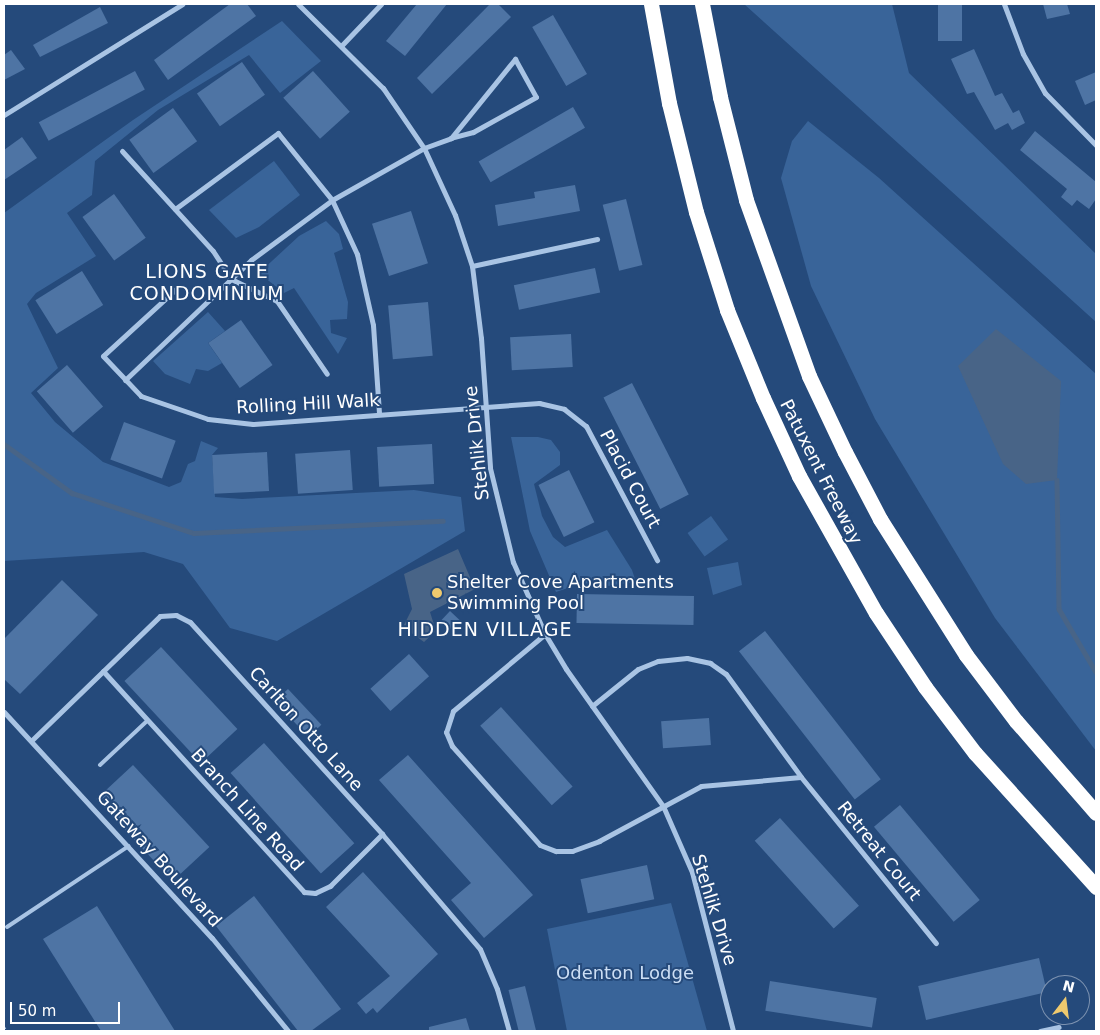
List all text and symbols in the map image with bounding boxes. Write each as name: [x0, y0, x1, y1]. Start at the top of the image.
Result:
district label: LIONS GATE CONDOMINIUM: [128, 261, 286, 305]
street label: Stehlik Drive: [460, 385, 494, 501]
street label: Rolling Hill Walk: [236, 389, 380, 419]
street label: Patuxent Freeway: [775, 396, 867, 548]
street label: Placid Court: [595, 426, 665, 532]
place label: Shelter Cove Apartments Swimming Pool: [447, 572, 674, 614]
marker: Shelter Cove Apartments Swimming Pool: [431, 587, 443, 599]
district label: HIDDEN VILLAGE: [396, 619, 574, 641]
street label: Carlton Otto Lane: [245, 662, 367, 796]
street label: Branch Line Road: [186, 744, 308, 876]
street label: Gateway Boulevard: [92, 786, 226, 932]
street label: Retreat Court: [832, 797, 926, 905]
street label: Stehlik Drive: [687, 852, 741, 968]
park label: Odenton Lodge: [556, 962, 694, 984]
north arrow: [1040, 975, 1090, 1025]
text: N: [1061, 977, 1076, 996]
scale bar: [12, 992, 122, 1024]
text: 50 m: [18, 1002, 56, 1020]

